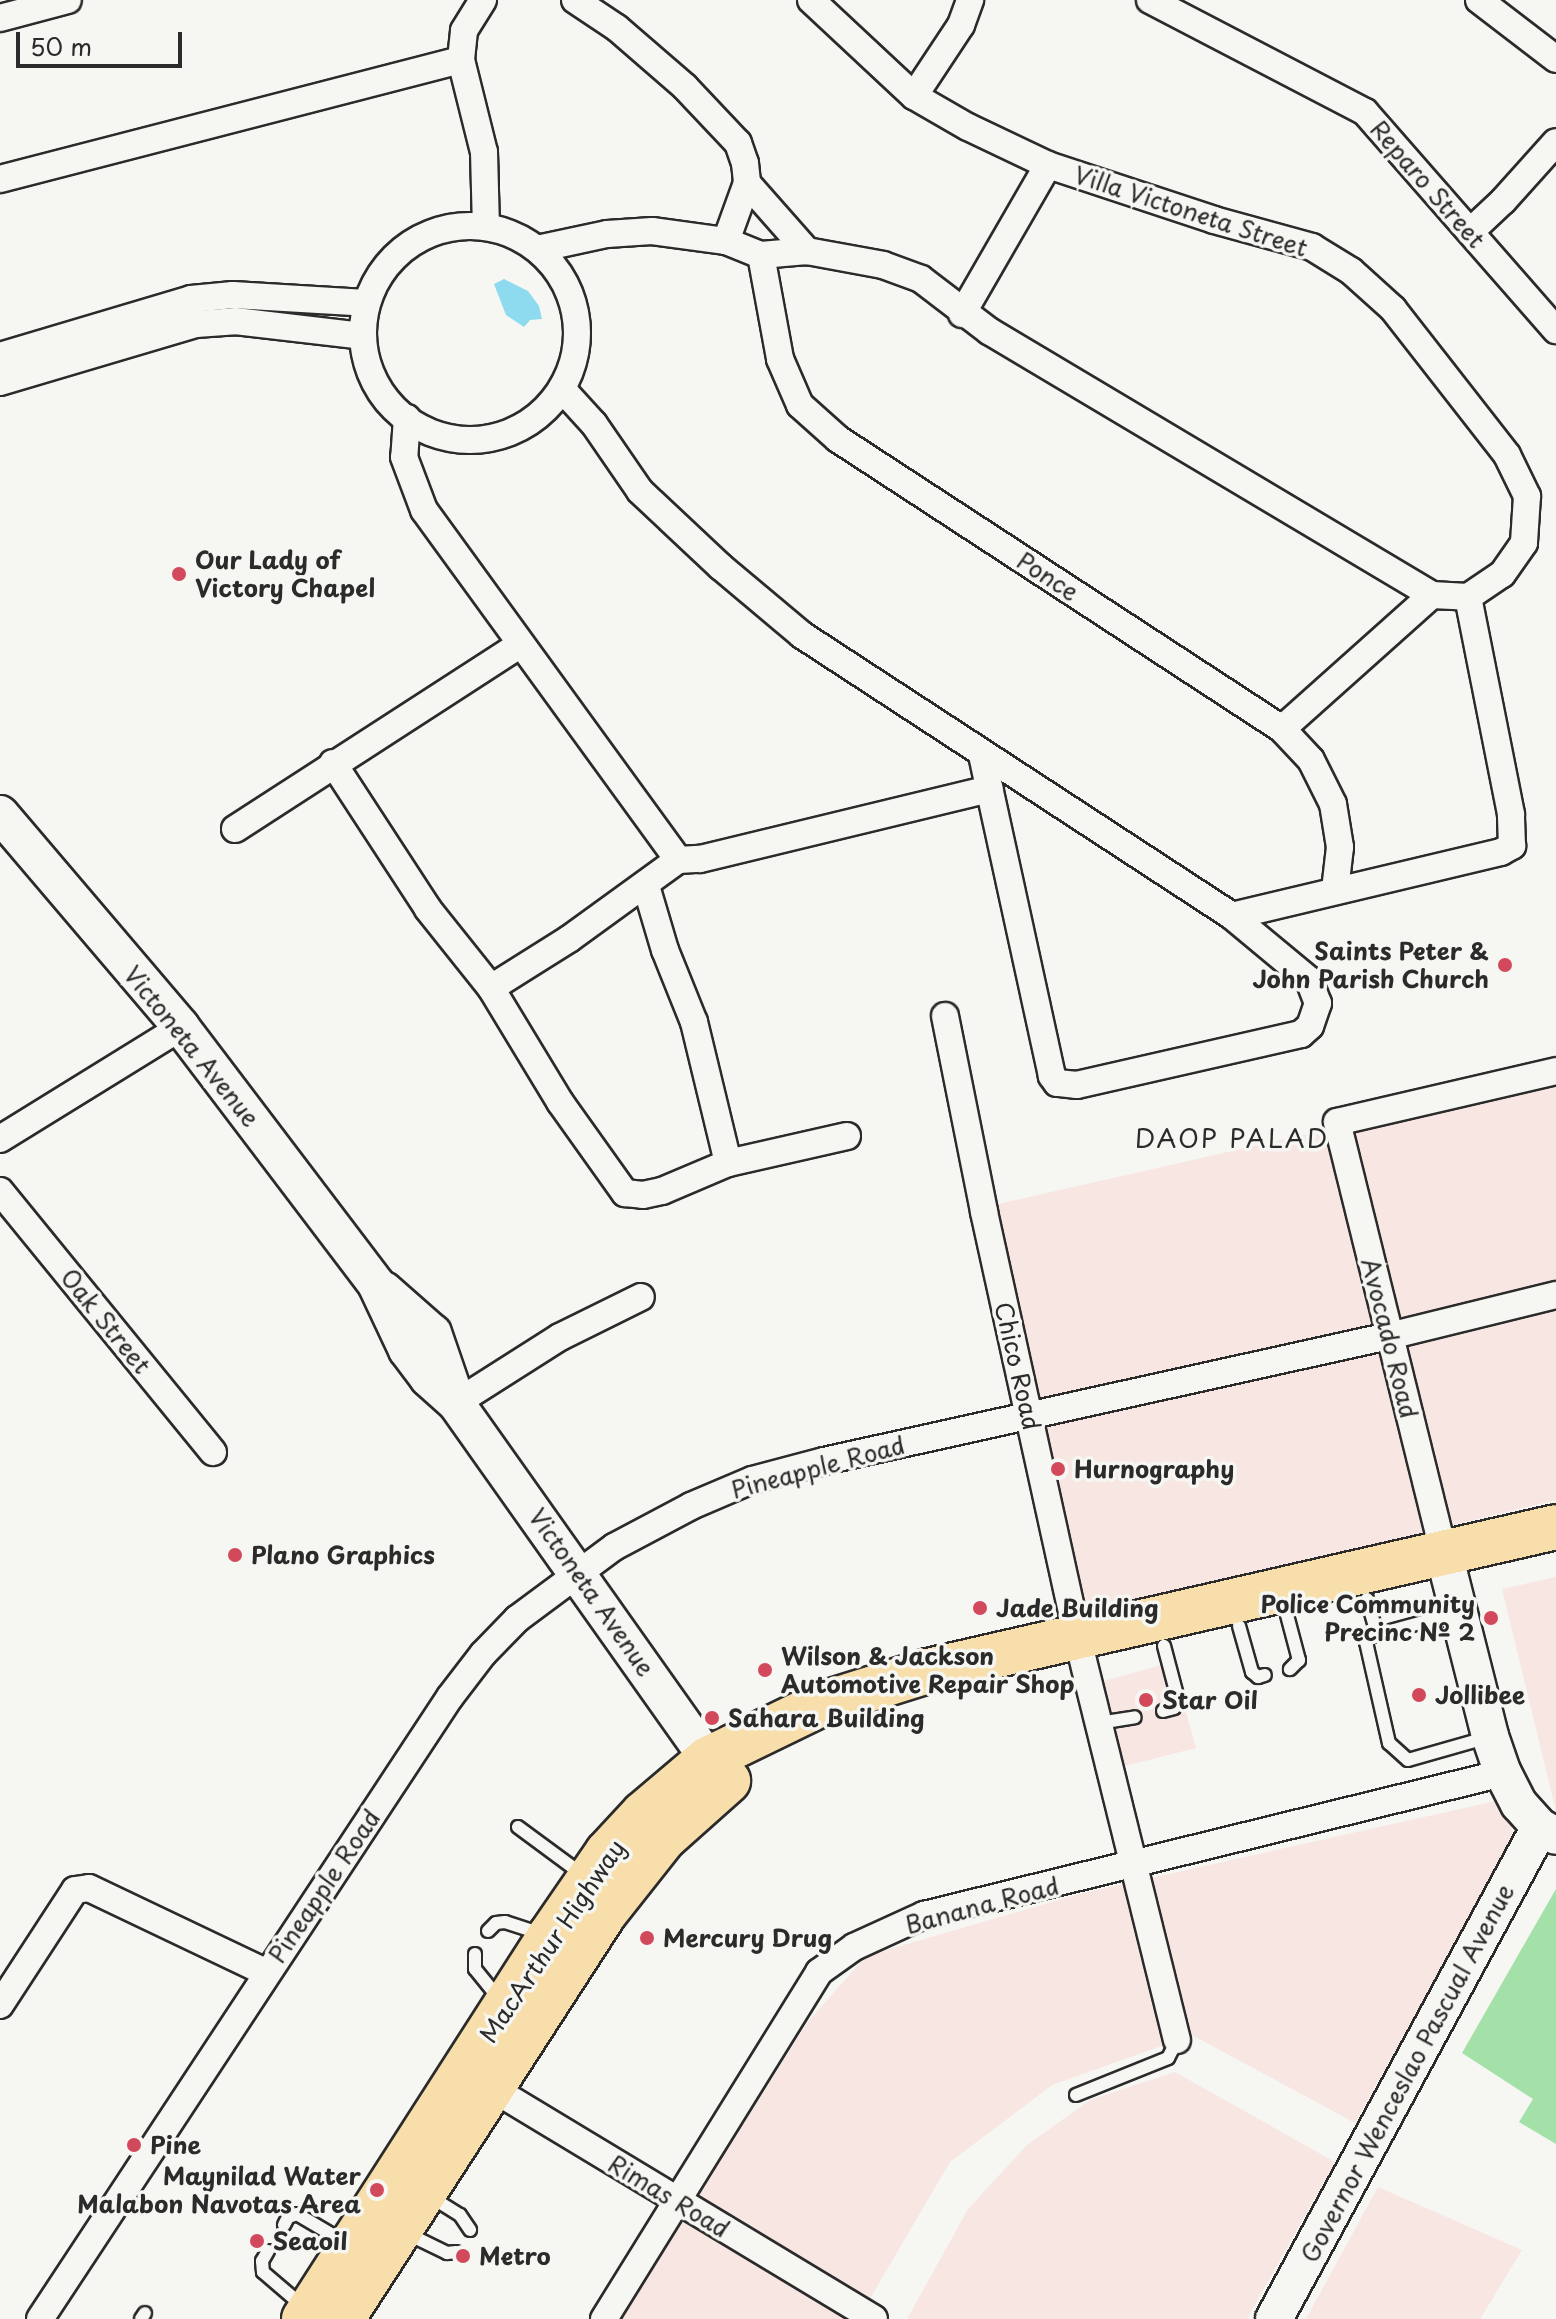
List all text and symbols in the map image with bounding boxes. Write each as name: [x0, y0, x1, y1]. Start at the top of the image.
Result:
scale bar: [20, 16, 186, 66]
text: 50 m: [30, 28, 92, 64]
street label: Reparo Street: [1364, 114, 1492, 254]
street label: Villa Victoneta Street: [1069, 159, 1313, 263]
place label: Our Lady of Victory Chapel: [195, 546, 374, 602]
street label: Ponce: [1012, 546, 1084, 606]
marker: Our Lady of Victory Chapel: [170, 565, 188, 583]
place label: Saints Peter & John Parish Church: [1251, 937, 1489, 993]
marker: Saints Peter & John Parish Church: [1496, 956, 1514, 974]
street label: Victoneta Avenue: [118, 959, 266, 1133]
district label: DAOP PALAD: [1135, 1122, 1329, 1154]
street label: Avocado Road: [1356, 1255, 1424, 1421]
street label: Oak Street: [55, 1262, 157, 1380]
street label: Chico Road: [989, 1299, 1047, 1433]
street label: Pineapple Road: [729, 1430, 907, 1504]
place label: Hurnography: [1074, 1455, 1234, 1483]
marker: Hurnography: [1049, 1460, 1067, 1478]
street label: Victoneta Avenue: [523, 1502, 661, 1682]
place label: Plano Graphics: [251, 1541, 436, 1569]
marker: Plano Graphics: [226, 1546, 244, 1564]
place label: Police Community Precinc № 2: [1259, 1590, 1475, 1646]
place label: Jade Building: [996, 1594, 1160, 1622]
marker: Jade Building: [971, 1599, 989, 1617]
marker: Police Community Precinc № 2: [1482, 1609, 1500, 1627]
place label: Wilson & Jackson Automotive Repair Shop: [781, 1642, 1076, 1698]
marker: Wilson & Jackson Automotive Repair Shop: [756, 1661, 774, 1679]
place label: Jollibee: [1435, 1681, 1525, 1709]
place label: Star Oil: [1162, 1686, 1259, 1714]
marker: Jollibee: [1410, 1686, 1428, 1704]
marker: Star Oil: [1137, 1691, 1155, 1709]
place label: Sahara Building: [728, 1704, 925, 1732]
marker: Sahara Building: [703, 1709, 721, 1727]
street label: Pineapple Road: [263, 1805, 385, 1967]
street label: MacArthur Highway: [473, 1834, 631, 2048]
street label: Banana Road: [903, 1871, 1061, 1939]
street label: Governor Wenceslao Pascual Avenue: [1296, 1881, 1518, 2265]
place label: Mercury Drug: [663, 1924, 832, 1952]
marker: Mercury Drug: [638, 1929, 656, 1947]
place label: Pine: [150, 2131, 201, 2159]
marker: Pine: [125, 2136, 143, 2154]
street label: Rimas Road: [603, 2149, 735, 2243]
place label: Maynilad Water Malabon Navotas Area: [78, 2162, 361, 2218]
marker: Maynilad Water Malabon Navotas Area: [368, 2181, 386, 2199]
place label: Seaoil: [273, 2227, 348, 2255]
marker: Seaoil: [248, 2232, 266, 2250]
place label: Metro: [479, 2242, 551, 2270]
marker: Metro: [454, 2247, 472, 2265]

